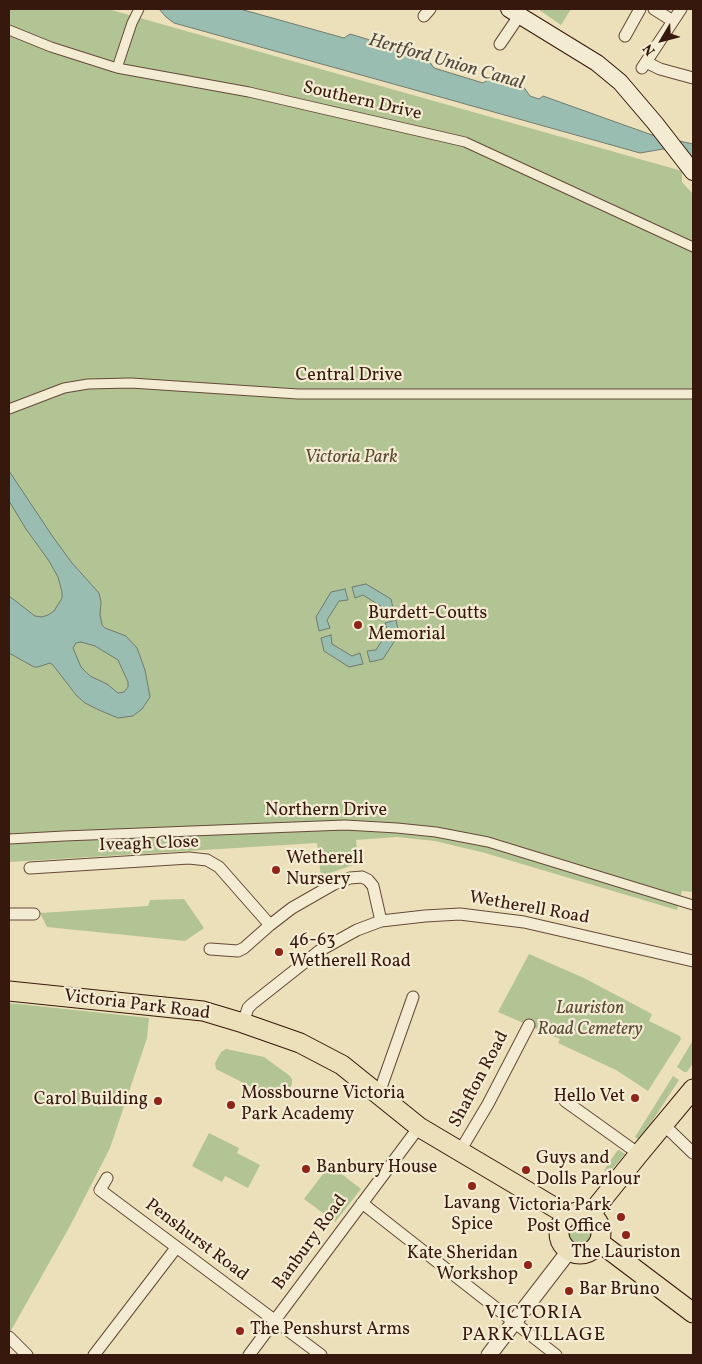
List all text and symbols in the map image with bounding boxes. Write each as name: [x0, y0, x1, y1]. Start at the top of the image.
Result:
north arrow: [637, 15, 687, 65]
water label: Hertford Union Canal: [366, 30, 526, 96]
text: N: [639, 40, 660, 59]
street label: Southern Drive: [301, 78, 423, 126]
street label: Central Drive: [296, 366, 402, 388]
park label: Victoria Park: [304, 448, 398, 470]
place label: Burdett-Coutts Memorial: [368, 604, 487, 646]
marker: Burdett-Coutts Memorial: [352, 619, 364, 631]
street label: Northern Drive: [265, 801, 387, 823]
street label: Iveagh Close: [99, 832, 199, 858]
place label: Wetherell Nursery: [286, 849, 364, 892]
marker: Wetherell Nursery: [270, 864, 282, 876]
street label: Wetherell Road: [467, 888, 591, 930]
place label: 46-63 Wetherell Road: [289, 931, 411, 974]
marker: 46-63 Wetherell Road: [273, 946, 285, 958]
street label: Victoria Park Road: [63, 986, 211, 1026]
park label: Lauriston Road Cemetery: [537, 999, 643, 1042]
street label: Shafton Road: [445, 1028, 515, 1132]
place label: Mossbourne Victoria Park Academy: [241, 1084, 405, 1126]
place label: Hello Vet: [553, 1087, 625, 1109]
place label: Carol Building: [34, 1090, 148, 1112]
marker: Hello Vet: [629, 1092, 641, 1104]
marker: Carol Building: [152, 1095, 164, 1107]
marker: Mossbourne Victoria Park Academy: [225, 1099, 237, 1111]
place label: Guys and Dolls Parlour: [536, 1149, 640, 1192]
place label: Banbury House: [316, 1158, 437, 1180]
marker: Banbury House: [300, 1163, 312, 1175]
marker: Guys and Dolls Parlour: [520, 1164, 532, 1176]
marker: Lavang Spice: [466, 1180, 478, 1192]
street label: Banbury Road: [269, 1191, 353, 1295]
place label: Lavang Spice: [444, 1194, 500, 1236]
street label: Penshurst Road: [140, 1195, 252, 1287]
place label: Victoria Park Post Office: [508, 1196, 611, 1238]
marker: Victoria Park Post Office: [615, 1211, 627, 1223]
marker: The Lauriston: [620, 1229, 632, 1241]
place label: The Lauriston: [571, 1243, 681, 1265]
place label: Kate Sheridan Workshop: [407, 1244, 518, 1286]
marker: Kate Sheridan Workshop: [522, 1259, 534, 1271]
place label: Bar Bruno: [579, 1280, 660, 1302]
marker: Bar Bruno: [563, 1285, 575, 1297]
district label: VICTORIA PARK VILLAGE: [460, 1304, 608, 1348]
place label: The Penshurst Arms: [250, 1320, 410, 1342]
marker: The Penshurst Arms: [234, 1325, 246, 1337]

